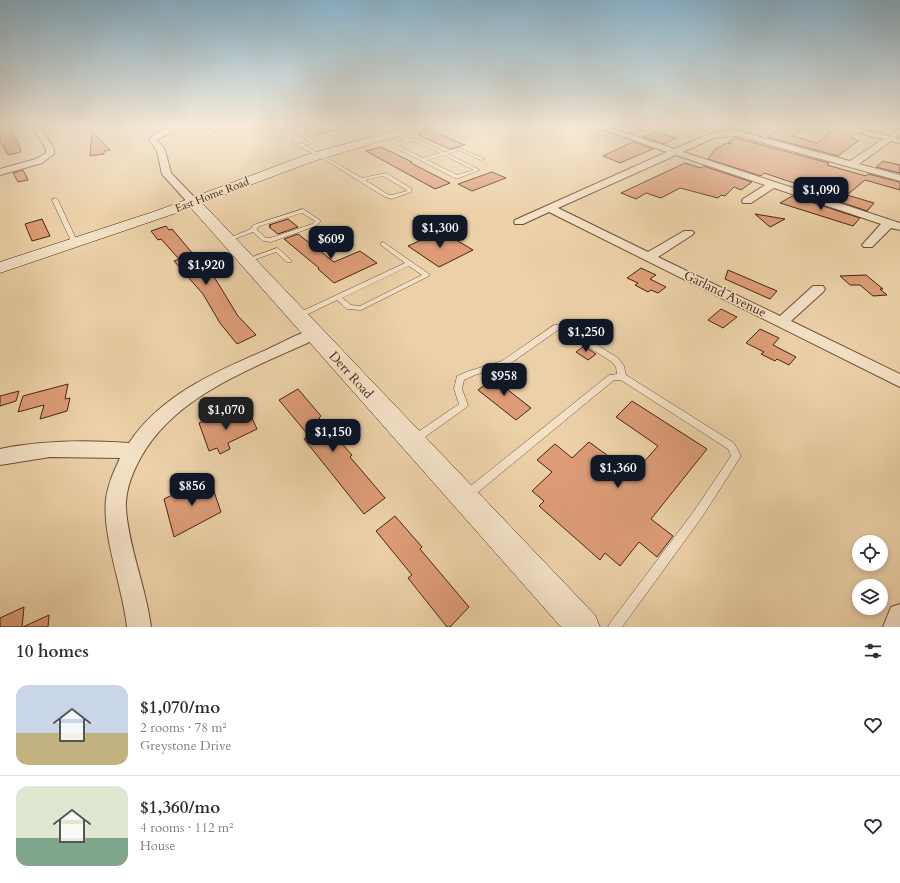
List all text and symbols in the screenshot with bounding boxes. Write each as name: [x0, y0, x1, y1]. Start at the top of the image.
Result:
street label: East Home Road: [173, 174, 251, 216]
pin: $1,090: [788, 177, 854, 211]
text: $1,090: [802, 181, 840, 199]
pin: $1,300: [407, 215, 473, 249]
text: $1,300: [421, 219, 459, 237]
pin: $609: [307, 226, 355, 260]
text: $609: [318, 230, 344, 248]
pin: $1,920: [173, 252, 239, 286]
text: $1,920: [187, 256, 225, 274]
street label: Garland Avenue: [681, 266, 769, 322]
pin: $1,250: [553, 319, 619, 353]
text: $1,250: [567, 323, 605, 341]
street label: Derr Road: [325, 347, 377, 403]
pin: $958: [480, 363, 528, 397]
text: $958: [491, 367, 517, 385]
pin: $1,070: [193, 397, 259, 431]
text: $1,070: [207, 401, 245, 419]
pin: $1,150: [300, 419, 366, 453]
text: $1,150: [314, 423, 352, 441]
pin: $1,360: [585, 455, 651, 489]
text: $1,360: [599, 459, 637, 477]
pin: $856: [168, 473, 216, 507]
text: $856: [179, 477, 205, 495]
map controls: [852, 535, 888, 615]
button: locate: [852, 535, 888, 571]
button: layers: [852, 579, 888, 615]
text: 10 homes: [16, 640, 89, 663]
icon: filters: [862, 640, 884, 662]
text: $1,070/mo: [140, 696, 220, 719]
icon: home: [48, 701, 96, 749]
icon: heart: [862, 714, 884, 736]
text: 2 rooms · 78 m²: [140, 719, 227, 737]
text: Greystone Drive: [140, 737, 232, 755]
text: $1,360/mo: [140, 796, 220, 819]
icon: home: [48, 802, 96, 850]
icon: heart: [862, 815, 884, 837]
text: 4 rooms · 112 m²: [140, 819, 233, 837]
text: House: [140, 837, 175, 855]

